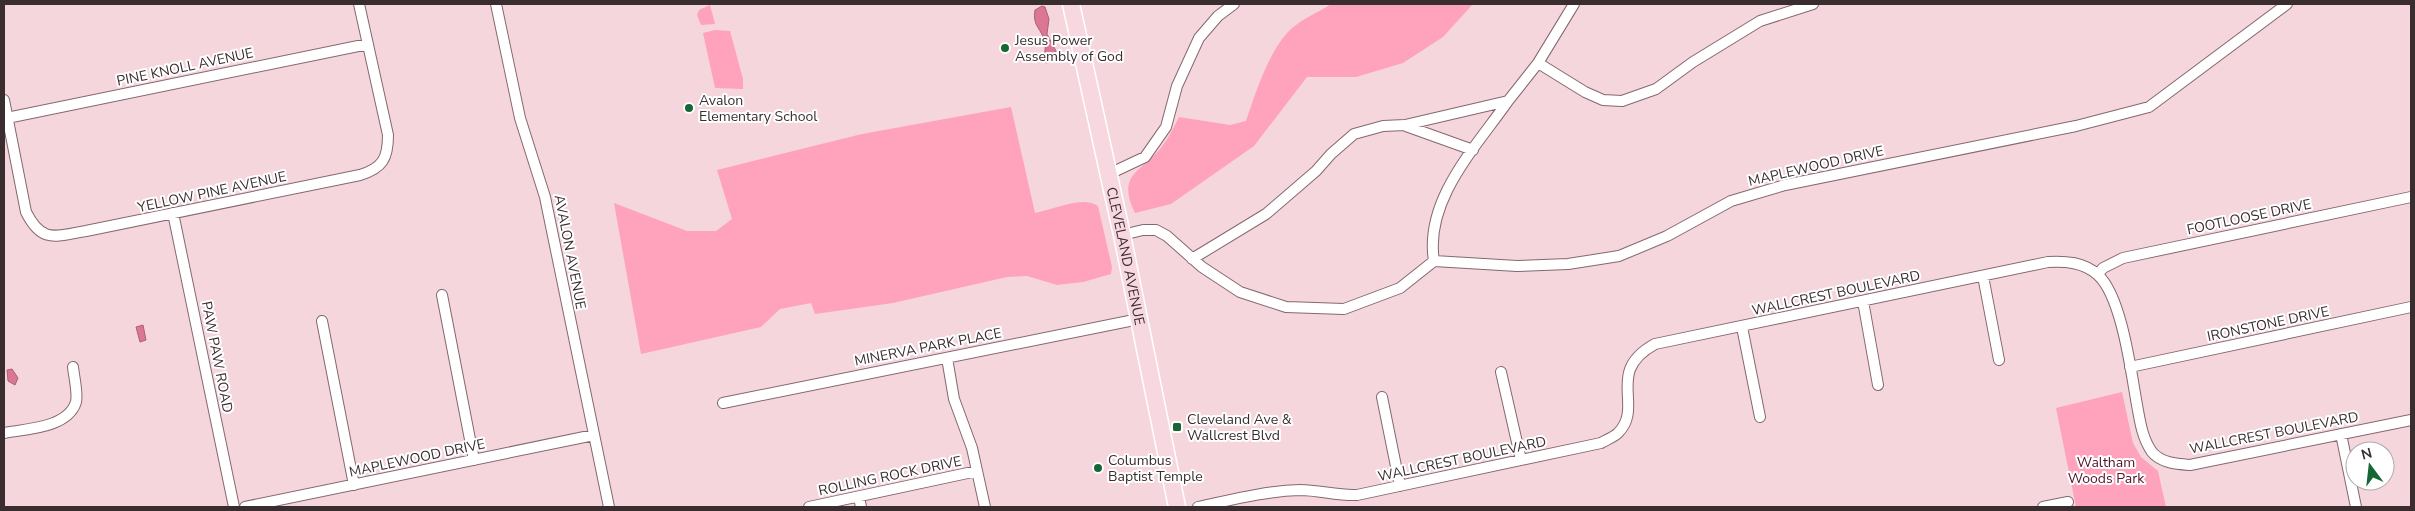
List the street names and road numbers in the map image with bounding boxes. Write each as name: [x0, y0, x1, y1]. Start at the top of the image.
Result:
street label: PINE KNOLL AVENUE: [115, 43, 255, 91]
street label: MAPLEWOOD DRIVE: [1746, 141, 1886, 191]
street label: YELLOW PINE AVENUE: [135, 167, 288, 217]
street label: CLEVELAND AVENUE: [1102, 185, 1150, 327]
street label: AVALON AVENUE: [550, 193, 590, 311]
street label: FOOTLOOSE DRIVE: [2185, 195, 2313, 239]
street label: WALLCREST BOULEVARD: [1750, 266, 1922, 320]
street label: PAW PAW ROAD: [197, 300, 237, 414]
street label: IRONSTONE DRIVE: [2205, 302, 2331, 346]
street label: MINERVA PARK PLACE: [853, 323, 1003, 371]
street label: WALLCREST BOULEVARD: [2188, 407, 2360, 459]
street label: WALLCREST BOULEVARD: [1376, 432, 1548, 486]
street label: MAPLEWOOD DRIVE: [347, 434, 487, 482]
street label: ROLLING ROCK DRIVE: [817, 452, 963, 500]

